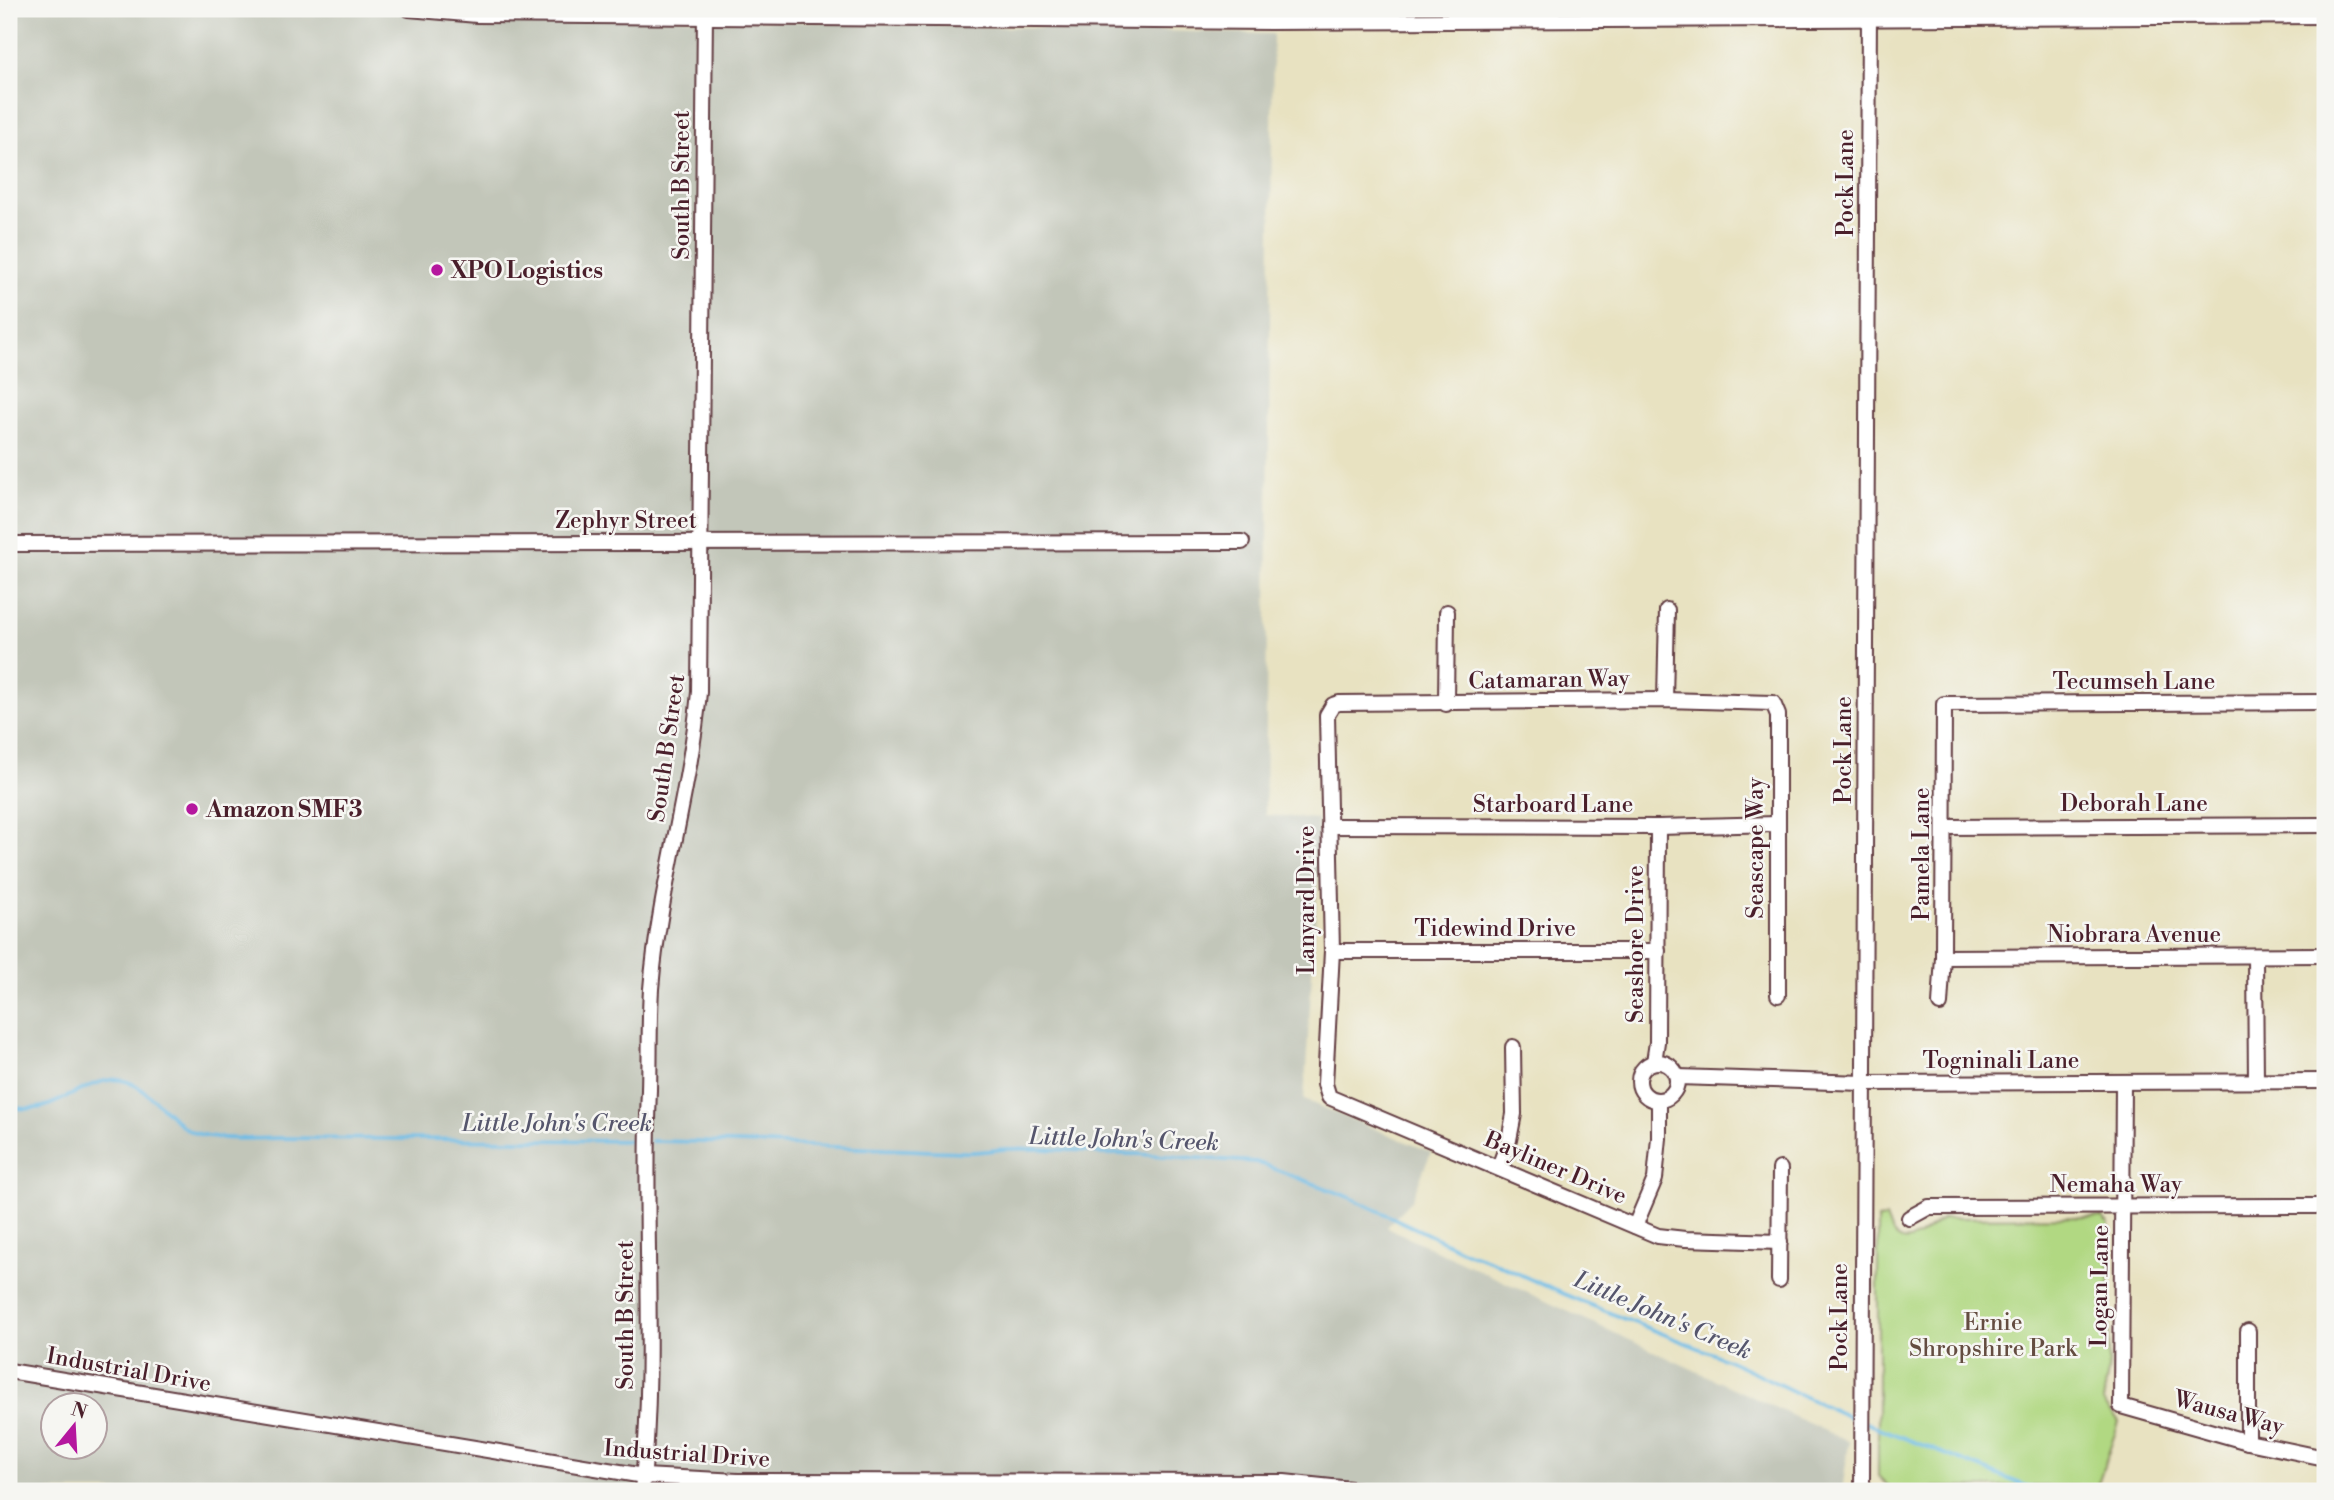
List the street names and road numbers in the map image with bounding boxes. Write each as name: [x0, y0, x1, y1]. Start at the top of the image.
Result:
street label: South B Street: [668, 110, 696, 260]
street label: Pock Lane: [1832, 129, 1860, 237]
street label: Zephyr Street: [555, 507, 697, 535]
street label: Catamaran Way: [1468, 665, 1631, 695]
street label: Tecumseh Lane: [2053, 668, 2215, 696]
street label: South B Street: [643, 672, 691, 824]
street label: Pock Lane: [1830, 696, 1858, 804]
street label: Seascape Way: [1742, 776, 1770, 919]
street label: Pamela Lane: [1908, 787, 1936, 921]
street label: Deborah Lane: [2060, 790, 2208, 818]
street label: Starboard Lane: [1473, 791, 1633, 819]
street label: Lanyard Drive: [1293, 825, 1321, 975]
street label: Seashore Drive: [1622, 865, 1650, 1023]
street label: Tidewind Drive: [1414, 915, 1576, 943]
street label: Niobrara Avenue: [2047, 921, 2221, 949]
street label: Togninali Lane: [1923, 1047, 2079, 1075]
street label: Bayliner Drive: [1479, 1125, 1631, 1210]
street label: Nemaha Way: [2050, 1171, 2183, 1199]
street label: Logan Lane: [2085, 1225, 2115, 1347]
street label: South B Street: [612, 1240, 640, 1390]
street label: Pock Lane: [1826, 1263, 1854, 1371]
street label: Industrial Drive: [44, 1342, 213, 1398]
street label: Wausa Way: [2170, 1385, 2288, 1441]
street label: Industrial Drive: [603, 1434, 771, 1474]

